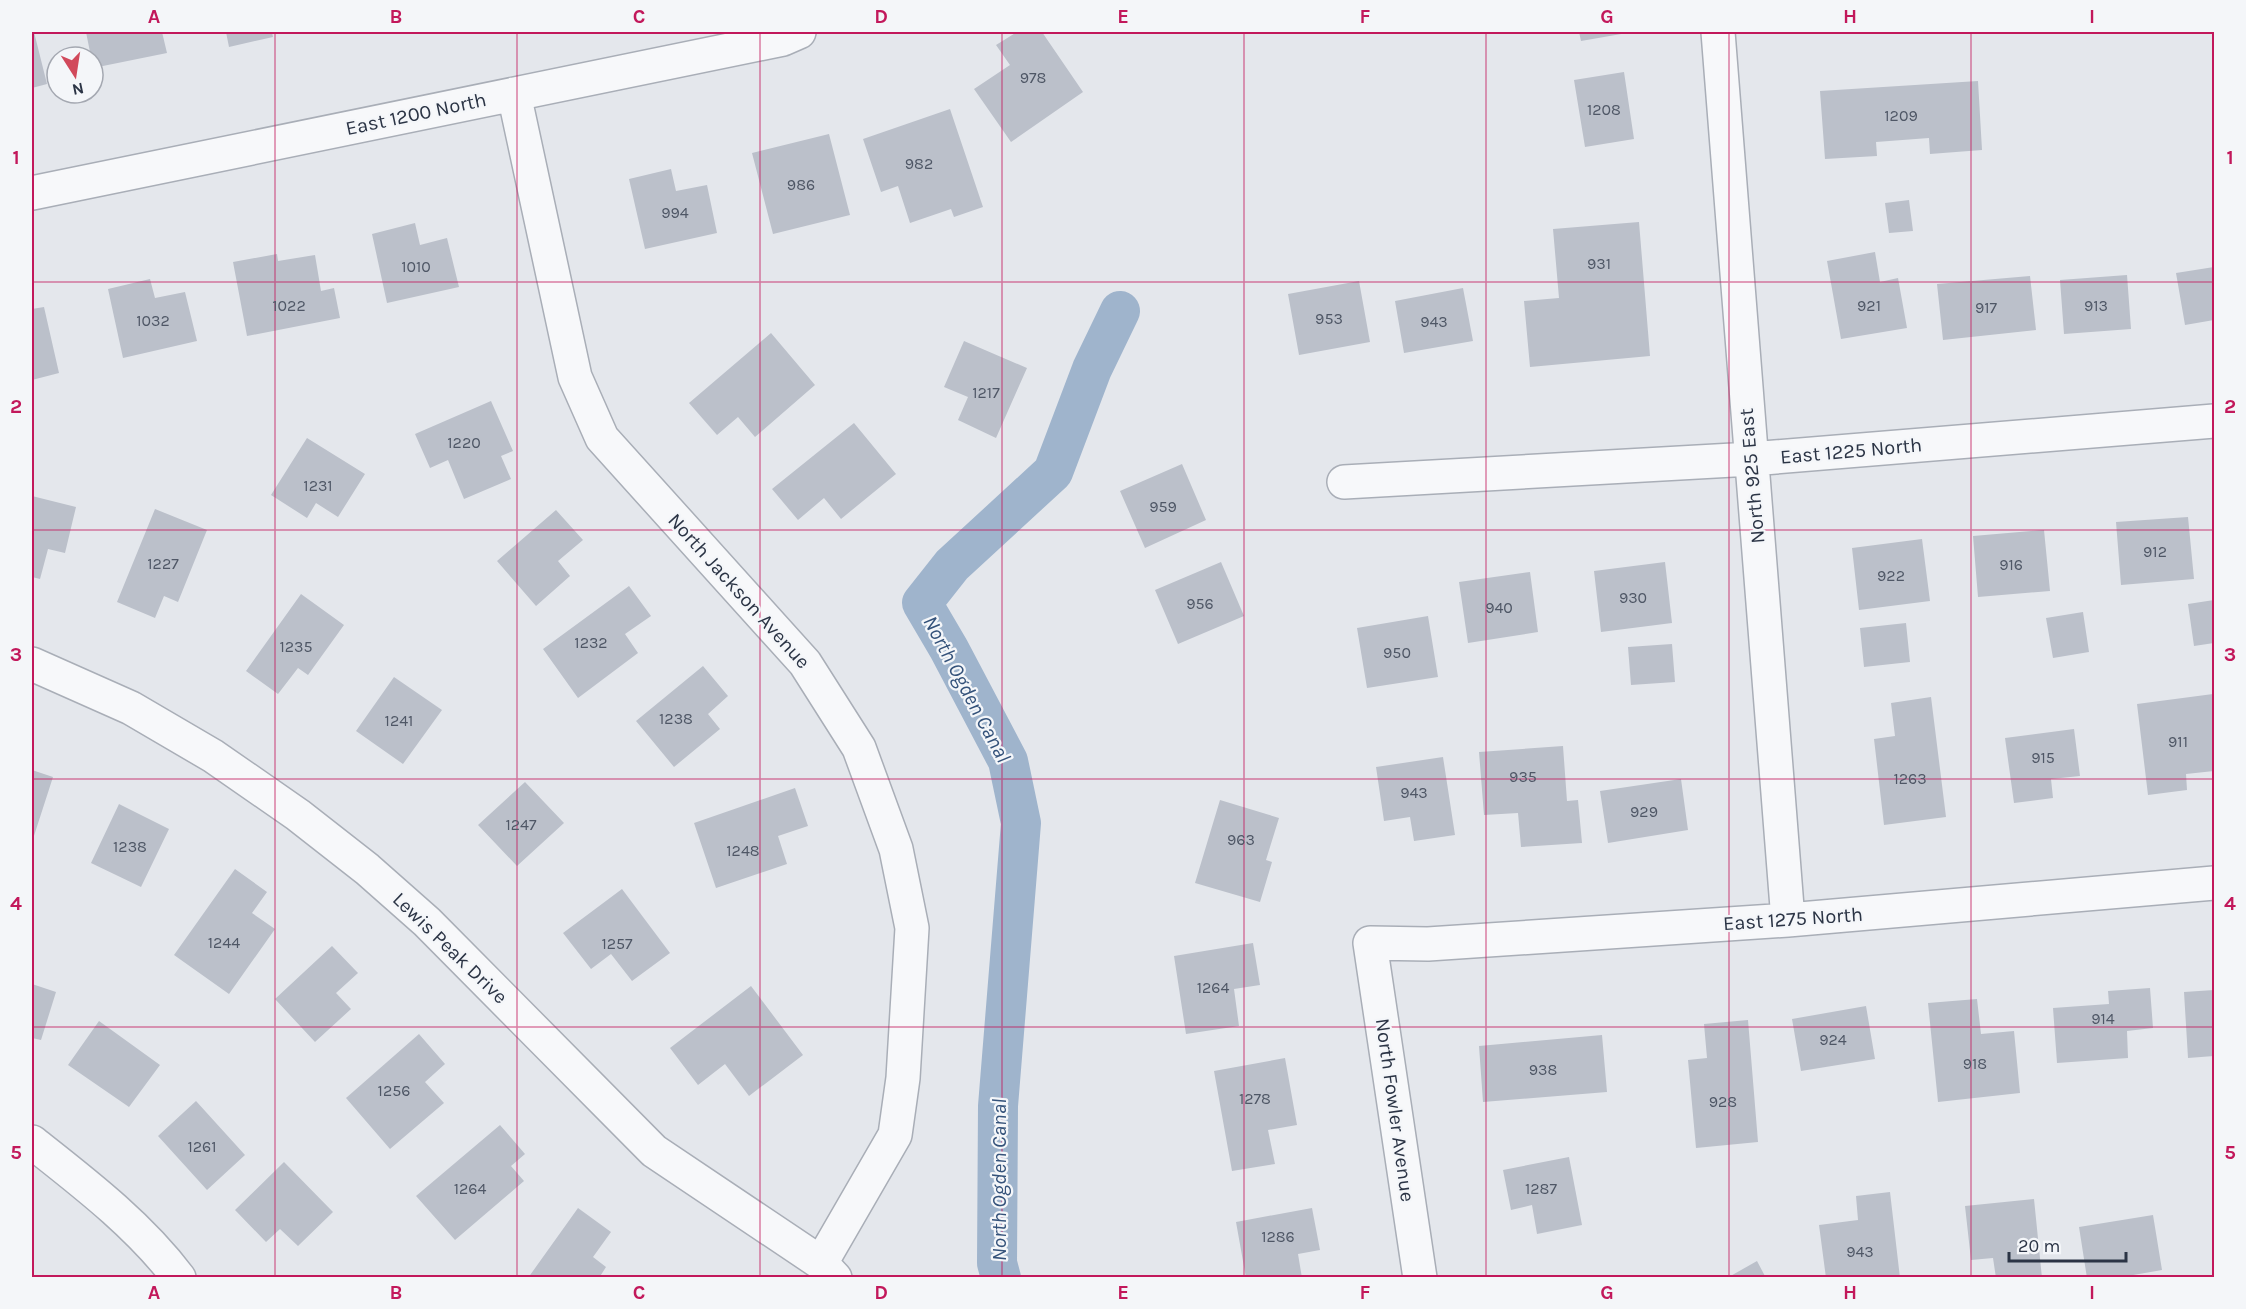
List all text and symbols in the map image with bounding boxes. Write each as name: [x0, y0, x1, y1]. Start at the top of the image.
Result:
text: A: [148, 5, 161, 28]
text: B: [390, 5, 402, 28]
text: C: [633, 5, 645, 28]
text: D: [874, 5, 888, 28]
text: E: [1117, 5, 1129, 28]
text: F: [1360, 5, 1371, 28]
text: G: [1600, 5, 1614, 28]
text: H: [1843, 5, 1857, 28]
text: I: [2089, 5, 2095, 28]
north arrow: [45, 45, 105, 105]
house number: 978: [1020, 68, 1046, 87]
text: N: [70, 79, 86, 100]
street label: East 1200 North: [344, 88, 488, 140]
house number: 1208: [1587, 100, 1621, 119]
house number: 1209: [1884, 106, 1918, 125]
text: 1: [12, 146, 20, 169]
text: 1: [2226, 146, 2234, 169]
house number: 982: [905, 154, 933, 173]
house number: 986: [787, 175, 815, 194]
house number: 994: [661, 203, 689, 222]
house number: 931: [1587, 254, 1611, 273]
house number: 1010: [401, 257, 431, 276]
house number: 1022: [272, 296, 306, 315]
house number: 921: [1857, 296, 1881, 315]
house number: 913: [2084, 296, 2108, 315]
house number: 917: [1975, 298, 1998, 317]
house number: 953: [1315, 309, 1343, 328]
house number: 1032: [136, 311, 170, 330]
house number: 943: [1420, 312, 1448, 331]
house number: 1217: [972, 383, 1000, 402]
text: 2: [10, 395, 22, 418]
text: 2: [2224, 395, 2236, 418]
street label: North 925 East: [1735, 407, 1769, 545]
house number: 1220: [447, 433, 481, 452]
street label: East 1225 North: [1779, 433, 1923, 469]
house number: 1231: [303, 476, 333, 495]
house number: 959: [1149, 497, 1177, 516]
street label: North Jackson Avenue: [663, 509, 815, 673]
house number: 912: [2143, 542, 2167, 561]
house number: 1227: [147, 554, 179, 573]
house number: 916: [1999, 555, 2023, 574]
house number: 922: [1877, 566, 1905, 585]
house number: 930: [1619, 588, 1647, 607]
house number: 956: [1186, 594, 1214, 613]
house number: 940: [1485, 598, 1513, 617]
water label: North Ogden Canal: [918, 612, 1016, 766]
house number: 1232: [574, 633, 608, 652]
house number: 1235: [279, 637, 313, 656]
text: 3: [10, 643, 22, 666]
house number: 950: [1383, 643, 1411, 662]
text: 3: [2224, 643, 2236, 666]
house number: 1238: [659, 709, 693, 728]
house number: 1241: [385, 711, 413, 730]
house number: 911: [2168, 732, 2188, 751]
house number: 915: [2031, 748, 2055, 767]
house number: 935: [1509, 767, 1537, 786]
house number: 1263: [1893, 769, 1927, 788]
house number: 943: [1400, 783, 1428, 802]
house number: 929: [1630, 802, 1658, 821]
house number: 1247: [505, 815, 537, 834]
house number: 963: [1227, 830, 1255, 849]
house number: 1238: [113, 837, 147, 856]
house number: 1248: [726, 841, 760, 860]
street label: Lewis Peak Drive: [388, 887, 512, 1009]
text: 4: [10, 892, 22, 915]
text: 4: [2224, 892, 2236, 915]
street label: East 1275 North: [1722, 903, 1864, 935]
house number: 1244: [208, 933, 240, 952]
house number: 1257: [601, 934, 633, 953]
house number: 1264: [1197, 978, 1229, 997]
house number: 914: [2091, 1009, 2115, 1028]
street label: North Fowler Avenue: [1371, 1017, 1419, 1203]
house number: 924: [1819, 1030, 1847, 1049]
house number: 918: [1963, 1054, 1987, 1073]
house number: 938: [1529, 1060, 1557, 1079]
house number: 1256: [378, 1081, 410, 1100]
house number: 1278: [1239, 1089, 1271, 1108]
house number: 928: [1709, 1092, 1737, 1111]
water label: North Ogden Canal: [987, 1099, 1011, 1261]
house number: 1261: [187, 1137, 217, 1156]
text: 5: [10, 1141, 22, 1164]
text: 5: [2224, 1141, 2236, 1164]
house number: 1264: [454, 1179, 486, 1198]
house number: 1287: [1525, 1179, 1557, 1198]
scale bar: [2009, 1225, 2126, 1263]
house number: 1286: [1261, 1227, 1295, 1246]
text: 20 m: [2018, 1235, 2060, 1257]
house number: 943: [1846, 1242, 1874, 1261]
text: A: [148, 1281, 161, 1304]
text: B: [390, 1281, 402, 1304]
text: C: [633, 1281, 645, 1304]
text: D: [874, 1281, 888, 1304]
text: E: [1117, 1281, 1129, 1304]
text: F: [1360, 1281, 1371, 1304]
text: G: [1600, 1281, 1614, 1304]
text: H: [1843, 1281, 1857, 1304]
text: I: [2089, 1281, 2095, 1304]

